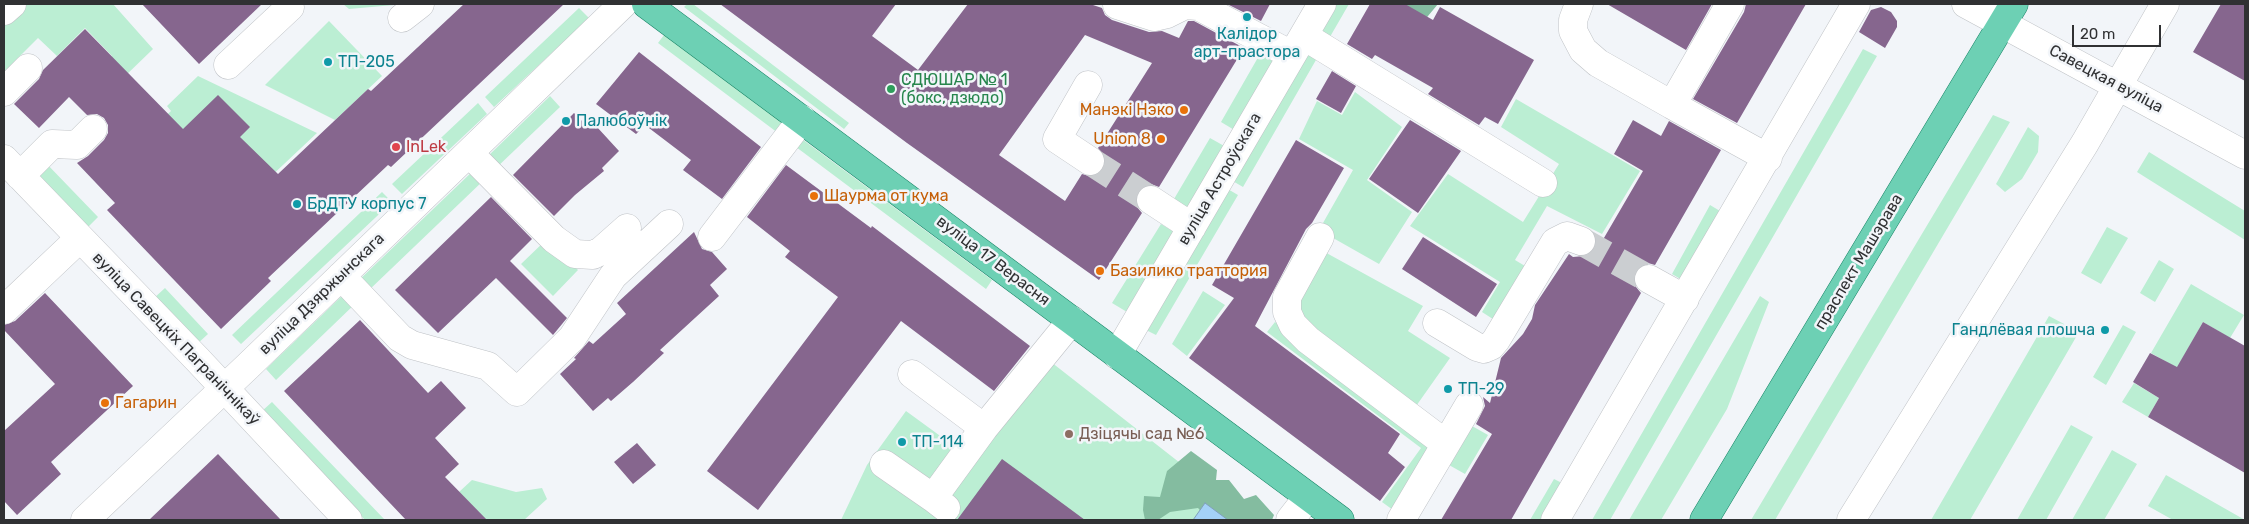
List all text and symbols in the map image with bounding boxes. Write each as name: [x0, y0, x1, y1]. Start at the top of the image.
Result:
marker: Калідор арт-прастора: [1241, 11, 1253, 23]
scale bar: [2074, 15, 2163, 47]
place label: Калідор арт-прастора: [1194, 24, 1300, 62]
text: 20 m: [2080, 25, 2115, 43]
street label: Савецкая вуліца: [2046, 41, 2166, 117]
place label: ТП-205: [338, 52, 395, 72]
marker: ТП-205: [322, 56, 334, 68]
place label: СДЮШАР № 1 (бокс, дзюдо): [901, 70, 1008, 108]
marker: СДЮШАР № 1 (бокс, дзюдо): [885, 83, 897, 95]
place label: Манэкі Нэко: [1080, 100, 1174, 120]
marker: Манэкі Нэко: [1178, 104, 1190, 116]
street label: вуліца Астроўскага: [1174, 109, 1266, 249]
place label: Палюбоўнік: [576, 111, 667, 131]
marker: Палюбоўнік: [560, 115, 572, 127]
place label: Union 8: [1093, 129, 1151, 149]
marker: Union 8: [1155, 133, 1167, 145]
place label: InLek: [406, 137, 446, 157]
marker: InLek: [390, 141, 402, 153]
place label: Шаурма от кума: [824, 186, 949, 206]
marker: Шаурма от кума: [808, 190, 820, 202]
street label: праспект Машэрава: [1811, 191, 1907, 333]
place label: БрДТУ корпус 7: [307, 194, 427, 214]
marker: БрДТУ корпус 7: [291, 198, 303, 210]
street label: вуліца 17 Верасня: [932, 212, 1054, 310]
street label: вуліца Дзяржынскага: [255, 229, 389, 359]
street label: вуліца Савецкіх Пагранічнікаў: [88, 249, 264, 429]
place label: Базилико траттория: [1110, 261, 1267, 281]
marker: Базилико траттория: [1094, 265, 1106, 277]
place label: Гандлёвая плошча: [1952, 320, 2095, 340]
marker: Гандлёвая плошча: [2099, 324, 2111, 336]
place label: ТП-29: [1458, 379, 1505, 399]
marker: ТП-29: [1442, 383, 1454, 395]
place label: Гагарин: [115, 393, 177, 413]
marker: Гагарин: [99, 397, 111, 409]
place label: Дзіцячы сад №6: [1079, 424, 1204, 444]
marker: Дзіцячы сад №6: [1063, 428, 1075, 440]
place label: ТП-114: [912, 432, 963, 452]
marker: ТП-114: [896, 436, 908, 448]

